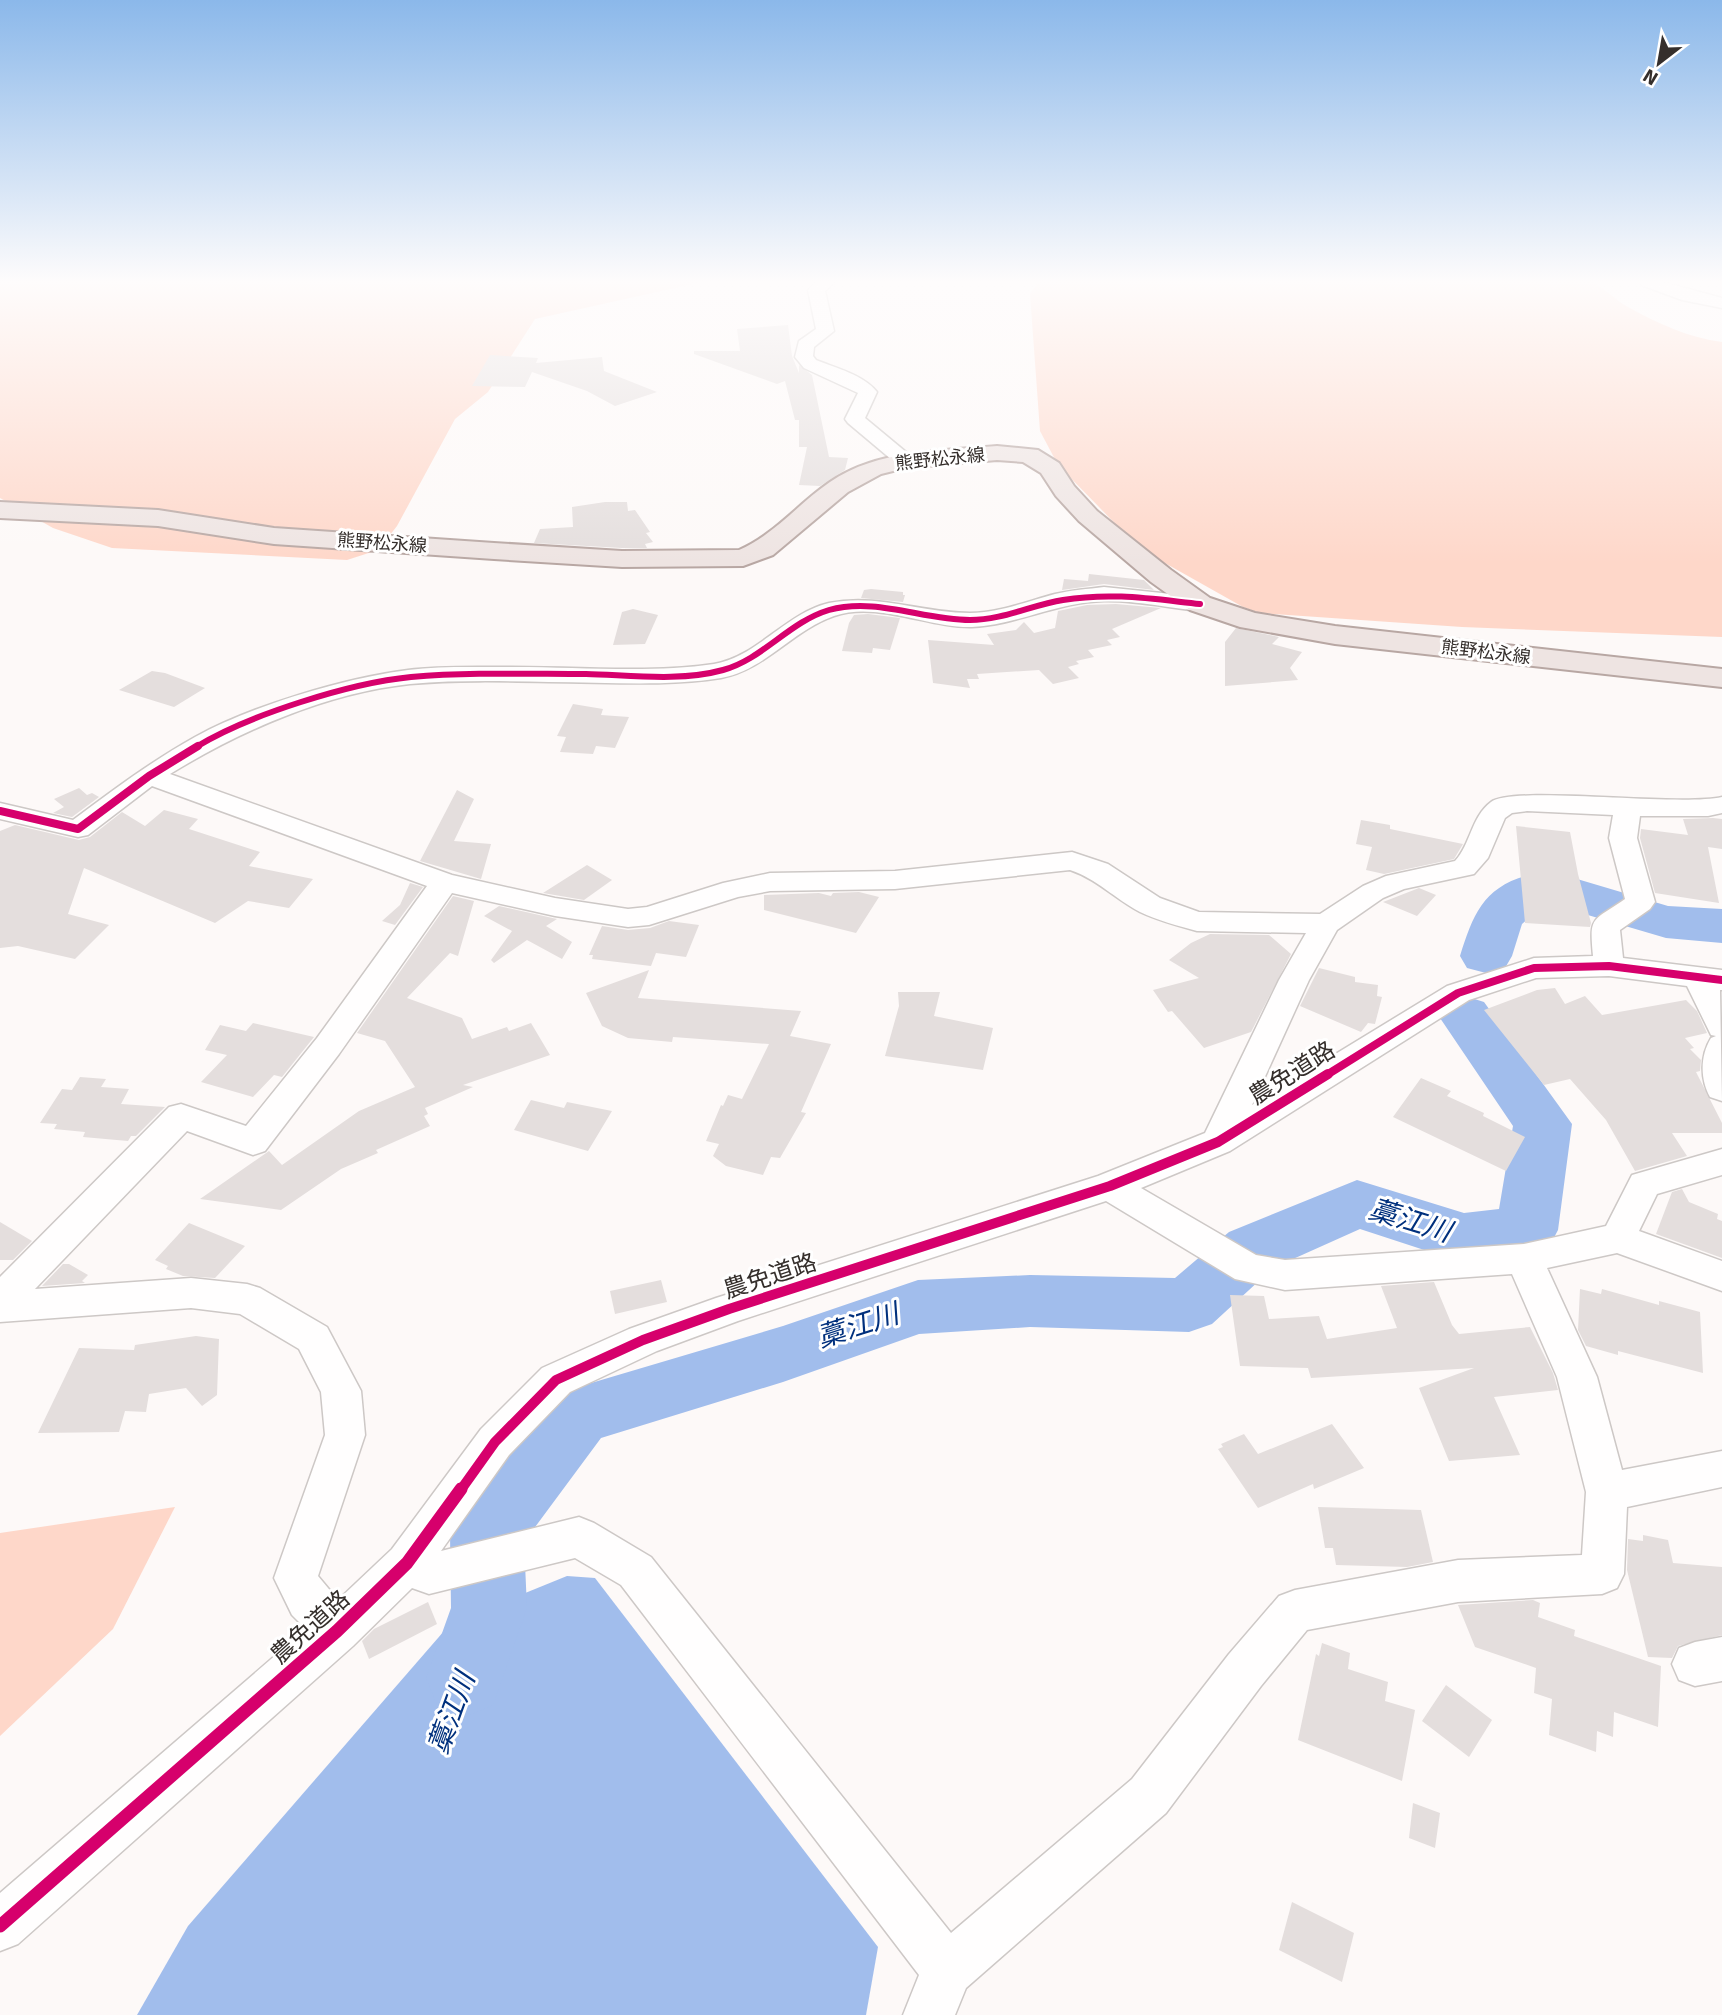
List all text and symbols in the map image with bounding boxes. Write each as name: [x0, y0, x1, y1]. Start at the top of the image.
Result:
north arrow: [1624, 28, 1694, 98]
text: N: [1639, 63, 1663, 90]
street label: 熊野松永線: [894, 443, 986, 475]
street label: 熊野松永線: [336, 529, 428, 557]
street label: 熊野松永線: [1440, 636, 1532, 668]
street label: 農免道路: [1243, 1035, 1341, 1111]
water label: 藁江川: [1365, 1192, 1458, 1250]
street label: 農免道路: [720, 1247, 820, 1305]
water label: 藁江川: [813, 1296, 906, 1355]
street label: 農免道路: [264, 1584, 356, 1670]
water label: 藁江川: [422, 1665, 483, 1758]

